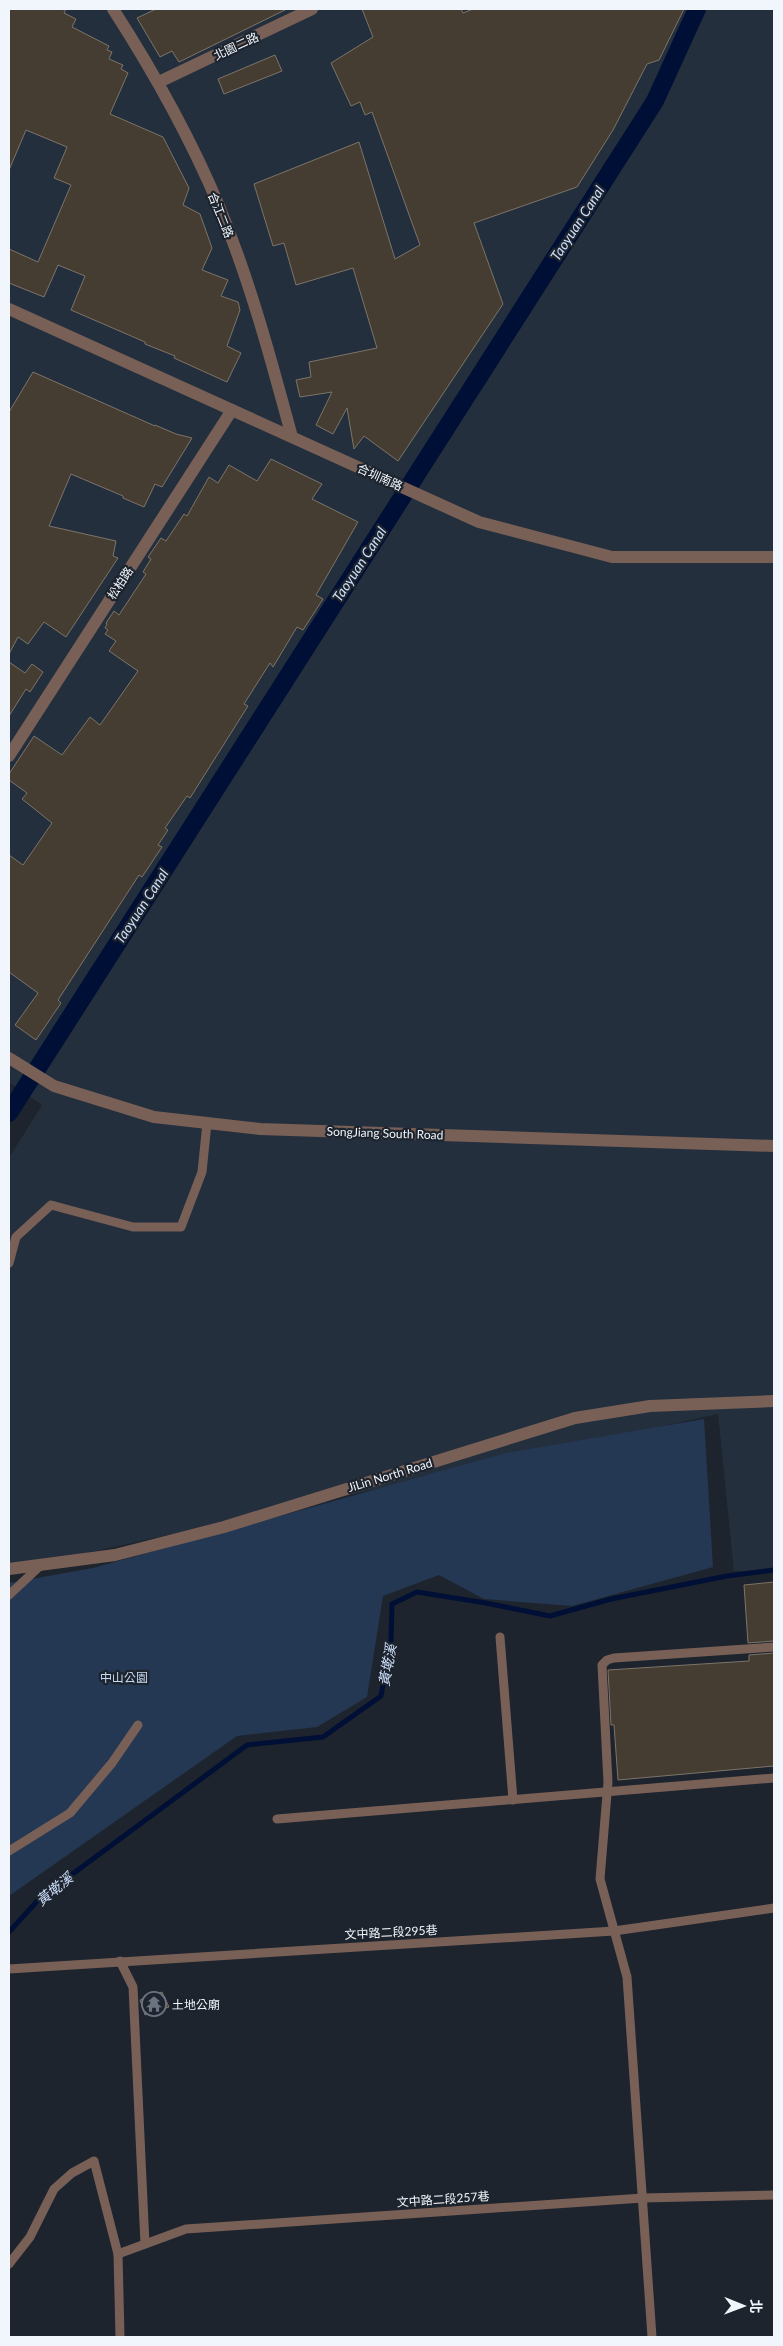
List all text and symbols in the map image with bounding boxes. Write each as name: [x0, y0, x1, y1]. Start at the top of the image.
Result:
street label: 北園二路: [211, 29, 261, 63]
water label: Taoyuan Canal: [547, 182, 607, 264]
street label: 合江二路: [205, 190, 237, 240]
street label: 合圳南路: [355, 460, 405, 494]
water label: Taoyuan Canal: [329, 523, 389, 605]
street label: 松柏路: [104, 564, 136, 602]
water label: Taoyuan Canal: [111, 865, 171, 947]
street label: SongJiang South Road: [326, 1123, 444, 1143]
street label: JiLin North Road: [346, 1455, 434, 1495]
water label: 黃墘溪: [375, 1641, 399, 1687]
park label: 中山公園: [100, 1670, 148, 1685]
water label: 黃墘溪: [32, 1868, 77, 1909]
street label: 文中路二段295巷: [344, 1922, 438, 1942]
temple icon: 土地公廟: [141, 1991, 167, 2017]
place label: 土地公廟: [172, 1997, 220, 2012]
street label: 文中路二段257巷: [396, 2188, 490, 2210]
north arrow: [718, 2281, 768, 2331]
text: 北: [748, 2299, 765, 2313]

